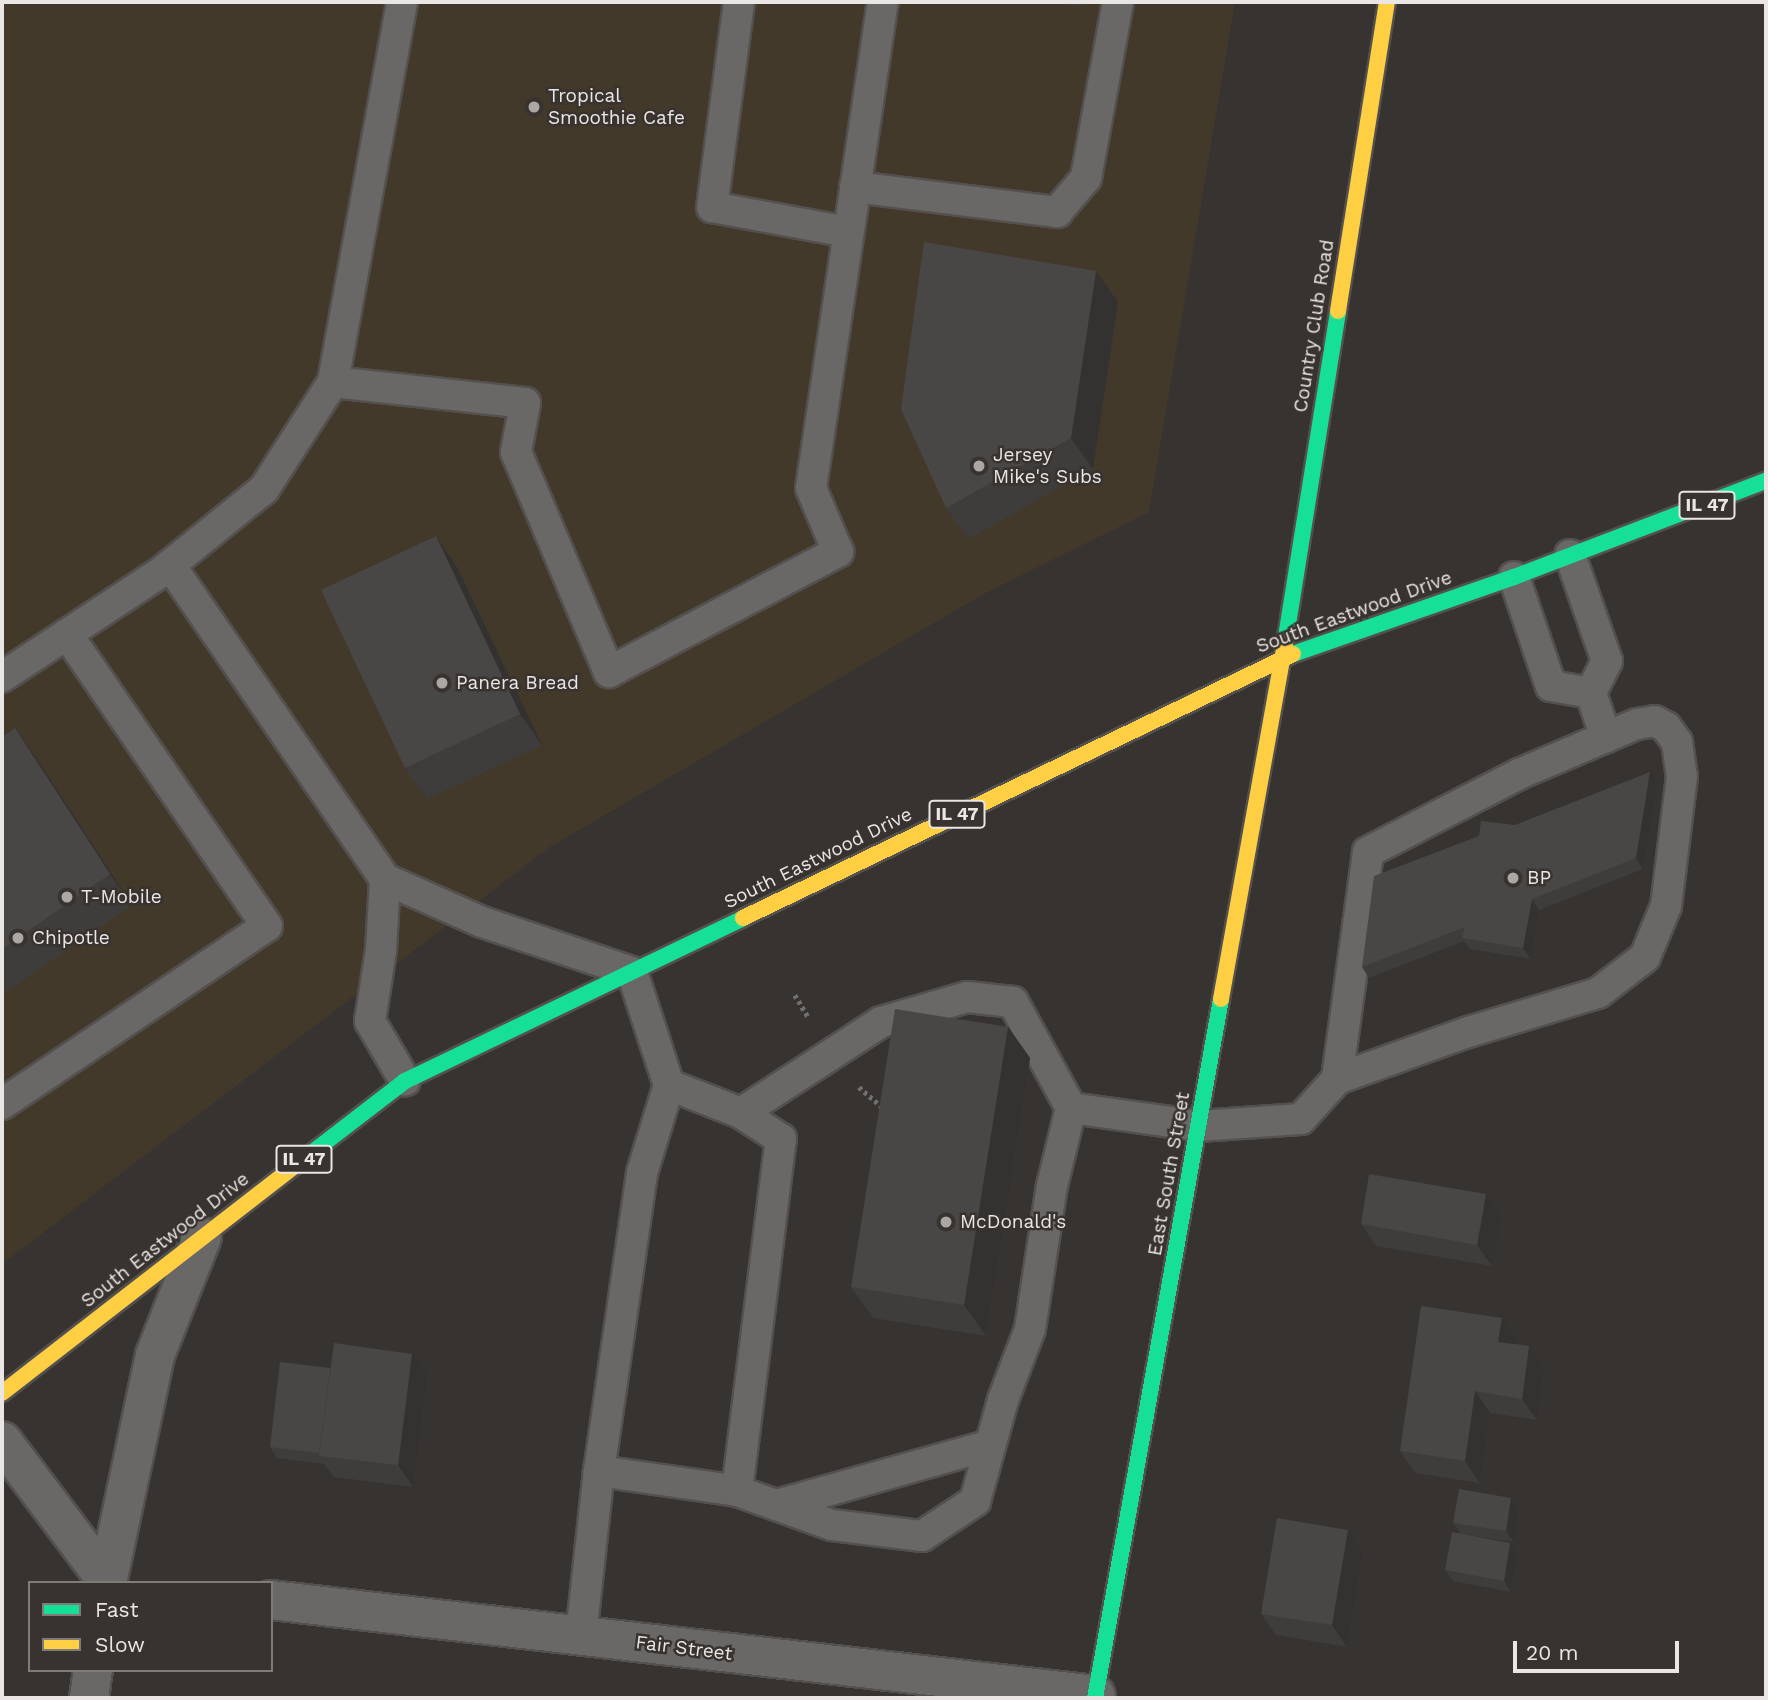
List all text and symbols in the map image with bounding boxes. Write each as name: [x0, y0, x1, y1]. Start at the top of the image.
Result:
place label: Tropical Smoothie Cafe: [548, 85, 685, 129]
marker: Tropical Smoothie Cafe: [526, 99, 542, 115]
street label: Country Club Road: [1289, 238, 1339, 414]
place label: Jersey Mike's Subs: [993, 444, 1102, 488]
marker: Jersey Mike's Subs: [971, 458, 987, 474]
road number: IL 47: [1677, 490, 1737, 520]
street label: South Eastwood Drive: [1253, 566, 1455, 658]
place label: Panera Bread: [456, 672, 579, 694]
marker: Panera Bread: [434, 675, 450, 691]
road number: IL 47: [927, 800, 987, 828]
street label: South Eastwood Drive: [720, 803, 916, 913]
place label: BP: [1527, 867, 1551, 889]
marker: BP: [1505, 870, 1521, 886]
place label: T-Mobile: [81, 886, 162, 908]
marker: T-Mobile: [59, 889, 75, 905]
place label: Chipotle: [32, 927, 110, 949]
marker: Chipotle: [10, 930, 26, 946]
street label: East South Street: [1143, 1090, 1195, 1258]
road number: IL 47: [274, 1144, 334, 1174]
street label: South Eastwood Drive: [77, 1167, 253, 1313]
place label: McDonald's: [960, 1211, 1066, 1233]
marker: McDonald's: [938, 1214, 954, 1230]
legend: [28, 1581, 273, 1672]
text: Fast: [95, 1597, 139, 1622]
scale bar: [1516, 1626, 1682, 1670]
street label: Fair Street: [634, 1631, 734, 1665]
text: Slow: [95, 1632, 145, 1657]
text: 20 m: [1526, 1640, 1578, 1665]

